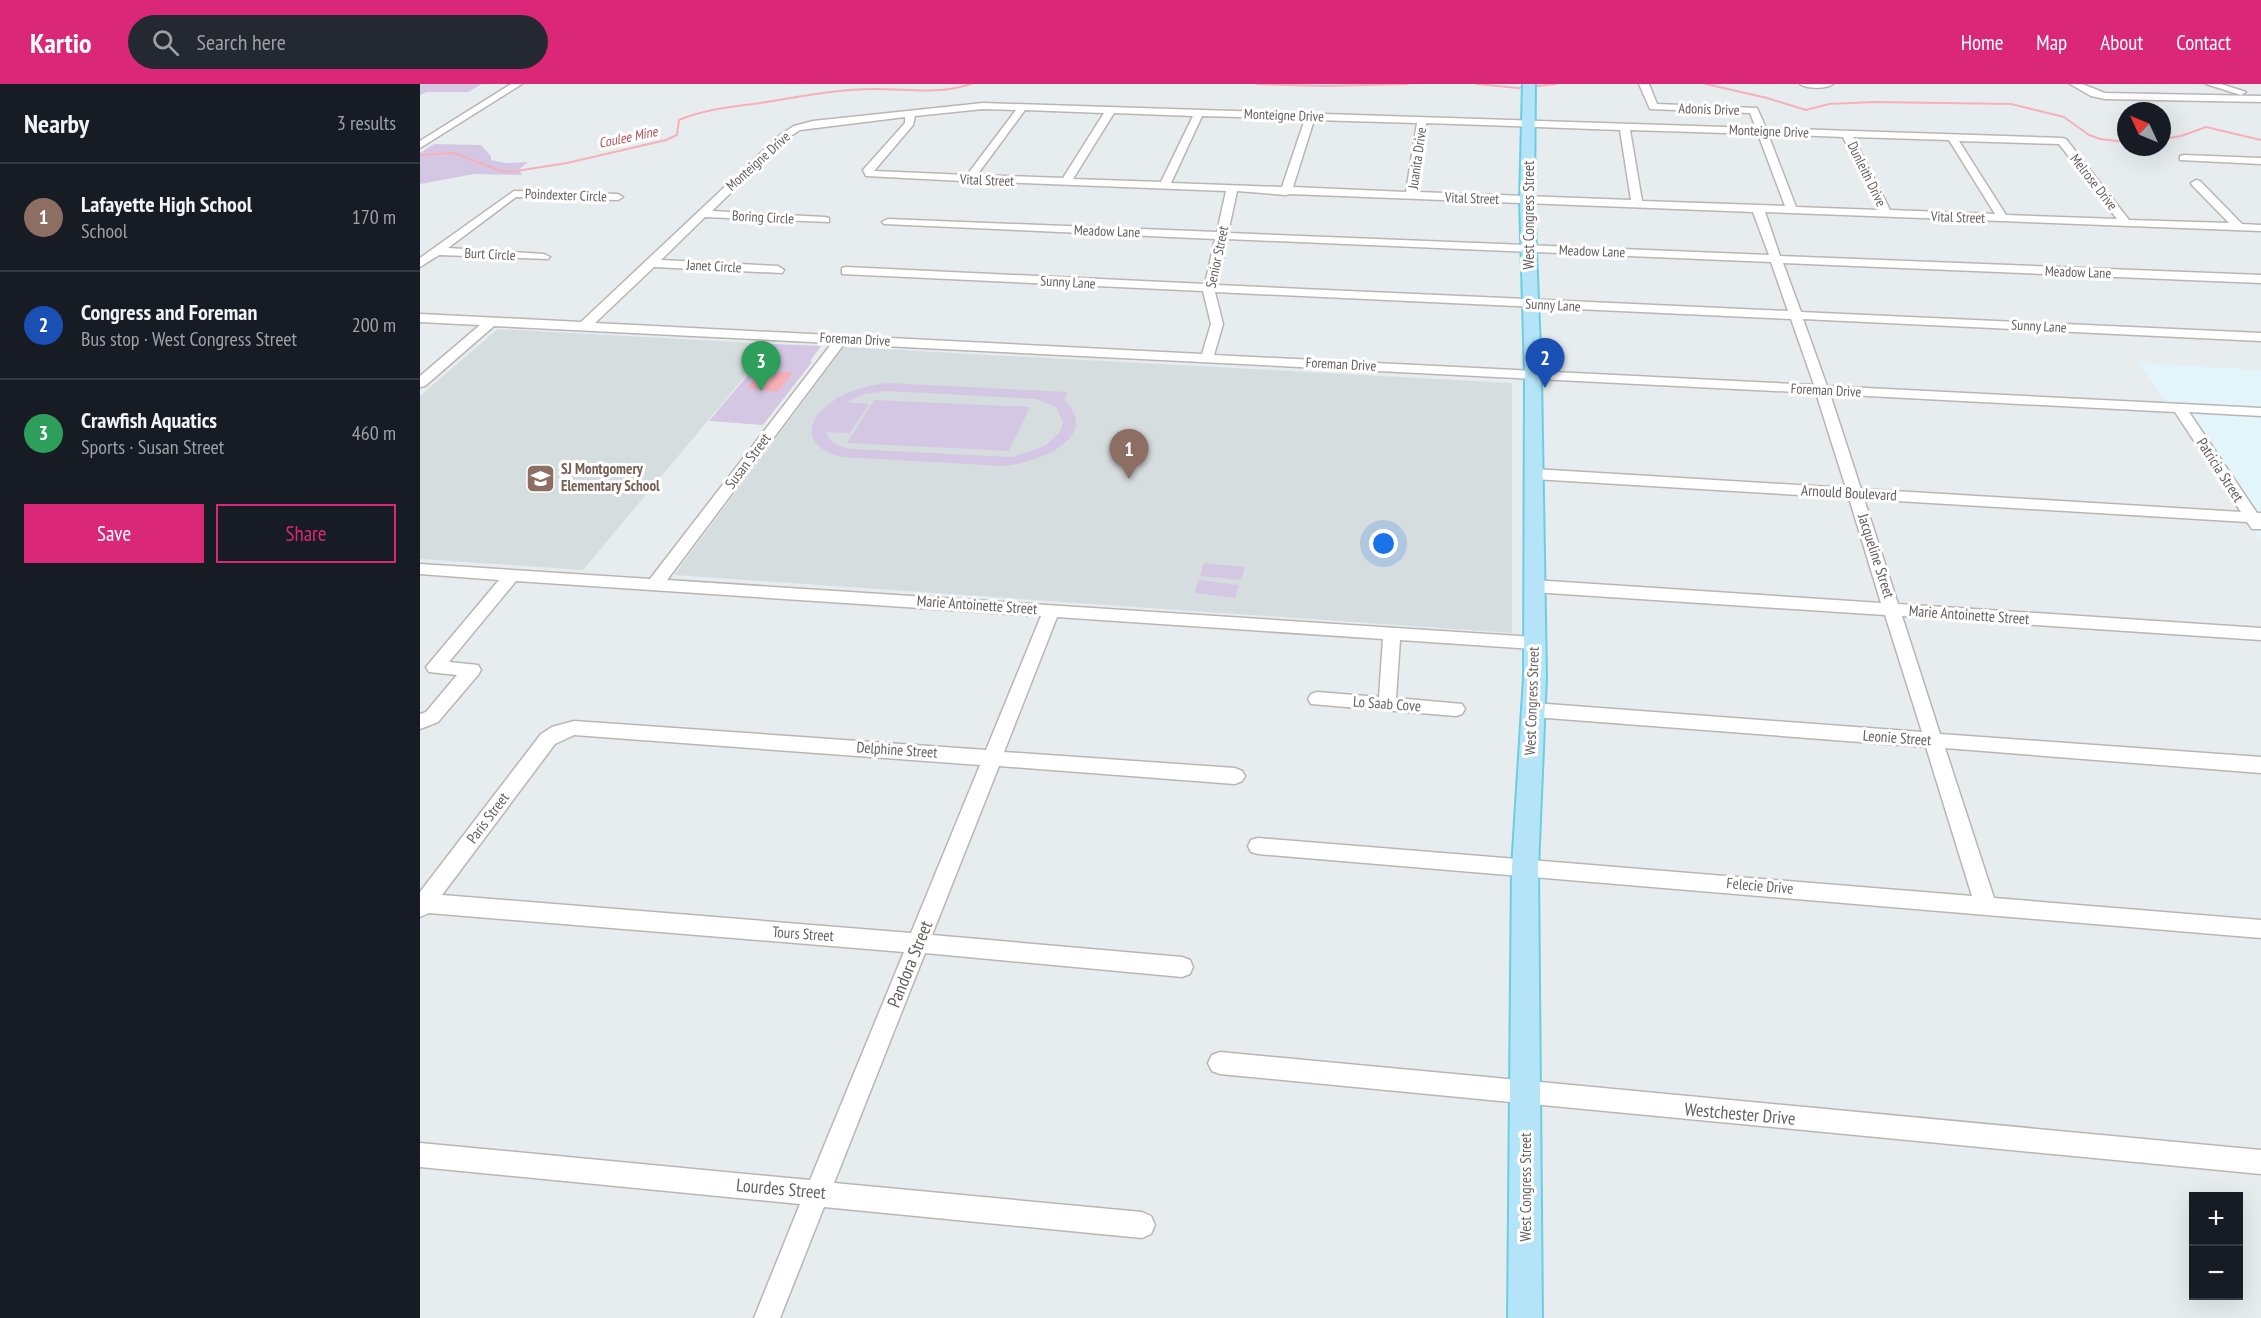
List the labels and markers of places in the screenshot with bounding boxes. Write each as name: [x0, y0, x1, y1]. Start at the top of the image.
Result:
pin: 2: [1526, 338, 1564, 388]
pin: 3: [742, 342, 780, 391]
pin: 1: [1110, 430, 1148, 479]
place label: SJ Montgomery Elementary School: [561, 459, 660, 495]
school or university icon: SJ Montgomery Elementary School: [524, 462, 556, 494]

